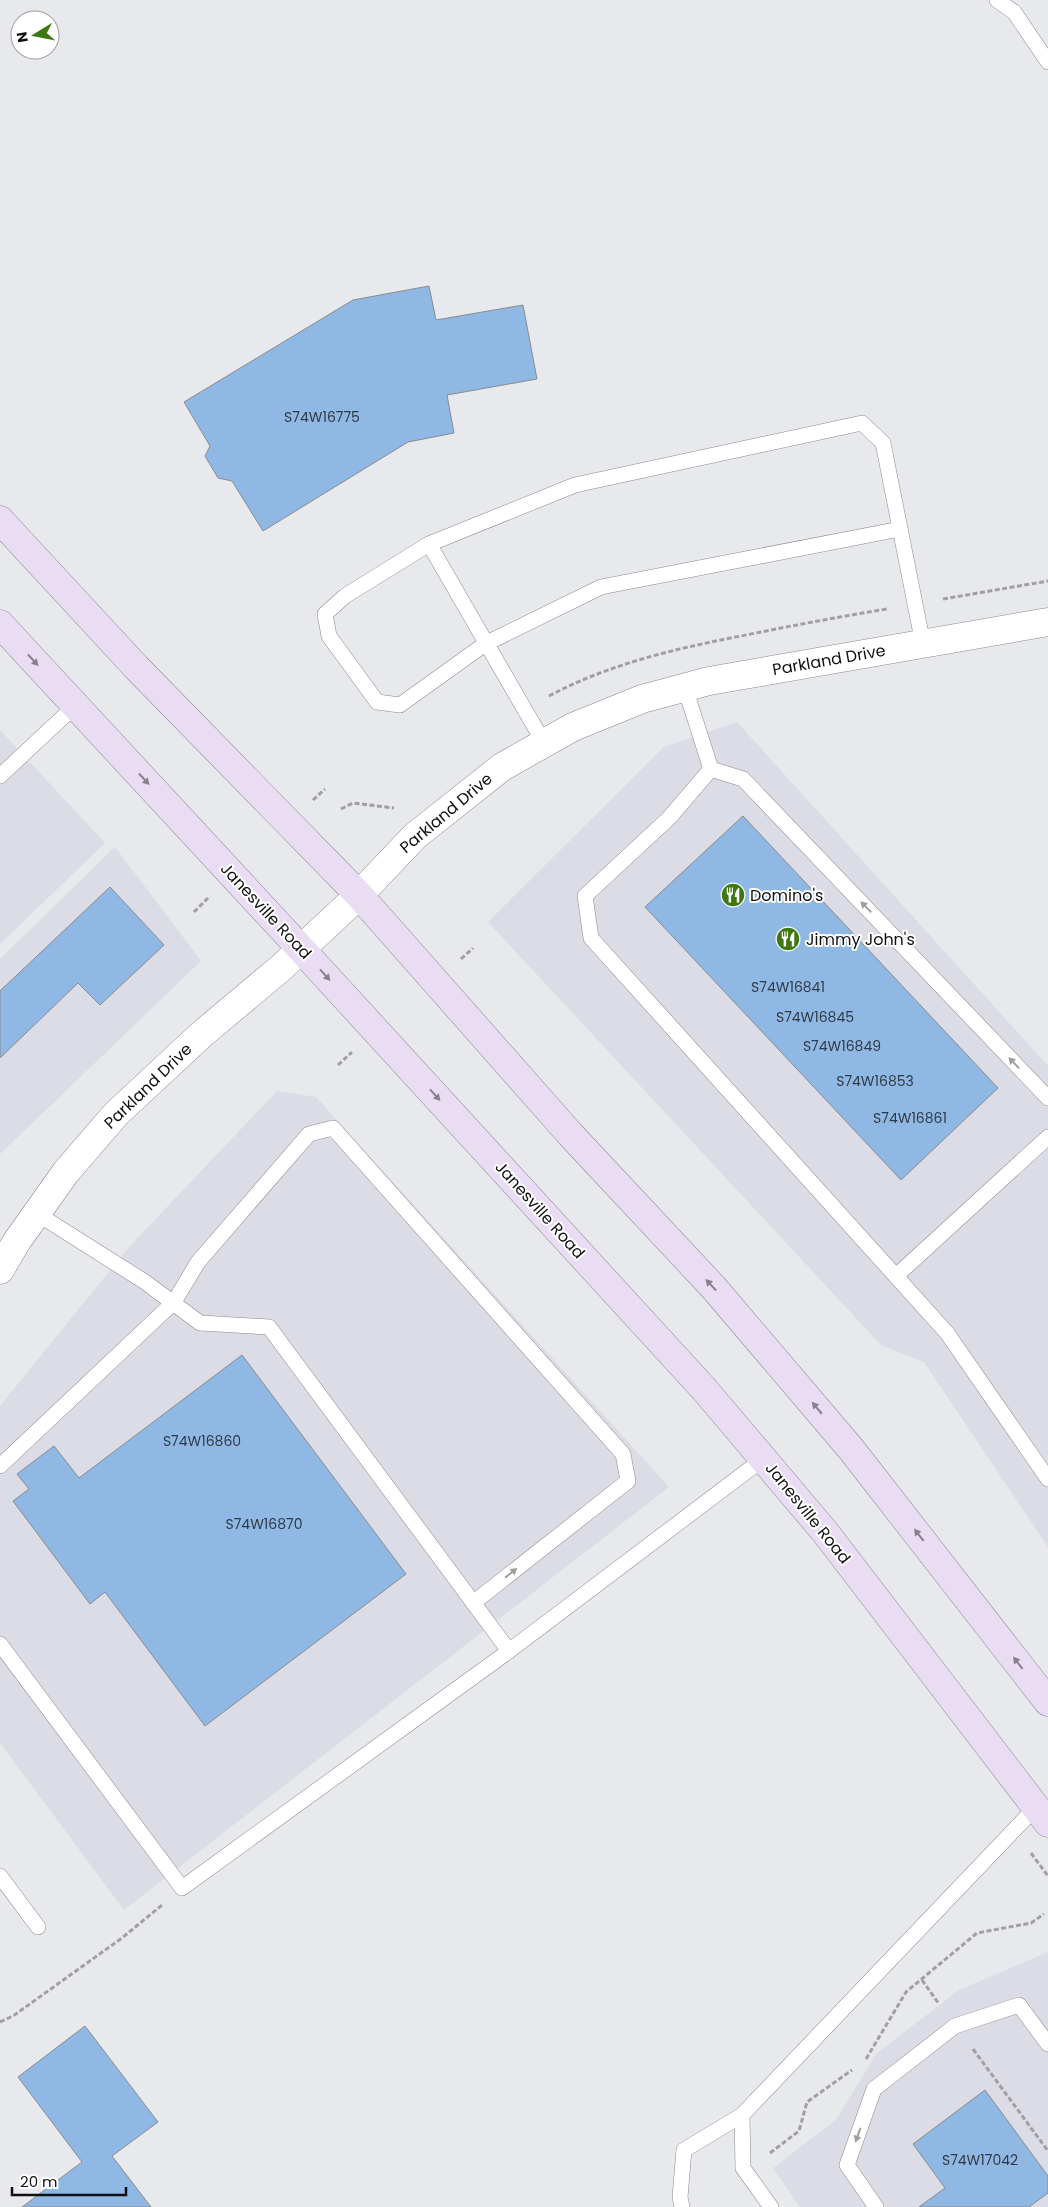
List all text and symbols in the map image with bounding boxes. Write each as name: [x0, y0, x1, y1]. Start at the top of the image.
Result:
north arrow: [10, 10, 60, 60]
text: N: [11, 30, 33, 44]
house number: S74W16775: [284, 407, 360, 427]
street label: Parkland Drive: [771, 639, 887, 681]
one-way arrow: [27, 653, 39, 665]
street label: Parkland Drive: [395, 767, 497, 859]
one-way arrow: [138, 772, 150, 784]
street label: Janesville Road: [215, 858, 317, 964]
restaurant icon: Domino's: [720, 882, 746, 908]
place label: Domino's: [750, 884, 823, 907]
one-way arrow: [860, 902, 872, 914]
restaurant icon: Jimmy John's: [775, 926, 801, 952]
place label: Jimmy John's: [806, 928, 915, 951]
one-way arrow: [319, 969, 331, 981]
house number: S74W16841: [751, 977, 825, 997]
house number: S74W16845: [776, 1007, 854, 1027]
house number: S74W16849: [803, 1036, 881, 1056]
street label: Parkland Drive: [99, 1038, 197, 1134]
one-way arrow: [1008, 1057, 1020, 1069]
house number: S74W16853: [836, 1071, 914, 1091]
one-way arrow: [429, 1089, 441, 1101]
house number: S74W16861: [873, 1108, 947, 1128]
street label: Janesville Road: [490, 1156, 590, 1264]
one-way arrow: [706, 1278, 717, 1291]
one-way arrow: [811, 1403, 823, 1415]
house number: S74W16860: [163, 1431, 241, 1451]
street label: Janesville Road: [760, 1457, 856, 1569]
house number: S74W16870: [226, 1514, 302, 1534]
one-way arrow: [913, 1529, 924, 1542]
one-way arrow: [504, 1568, 518, 1578]
one-way arrow: [1013, 1657, 1024, 1670]
one-way arrow: [854, 2128, 862, 2143]
house number: S74W17042: [942, 2150, 1018, 2170]
scale bar: [12, 2164, 126, 2196]
text: 20 m: [20, 2171, 58, 2192]

